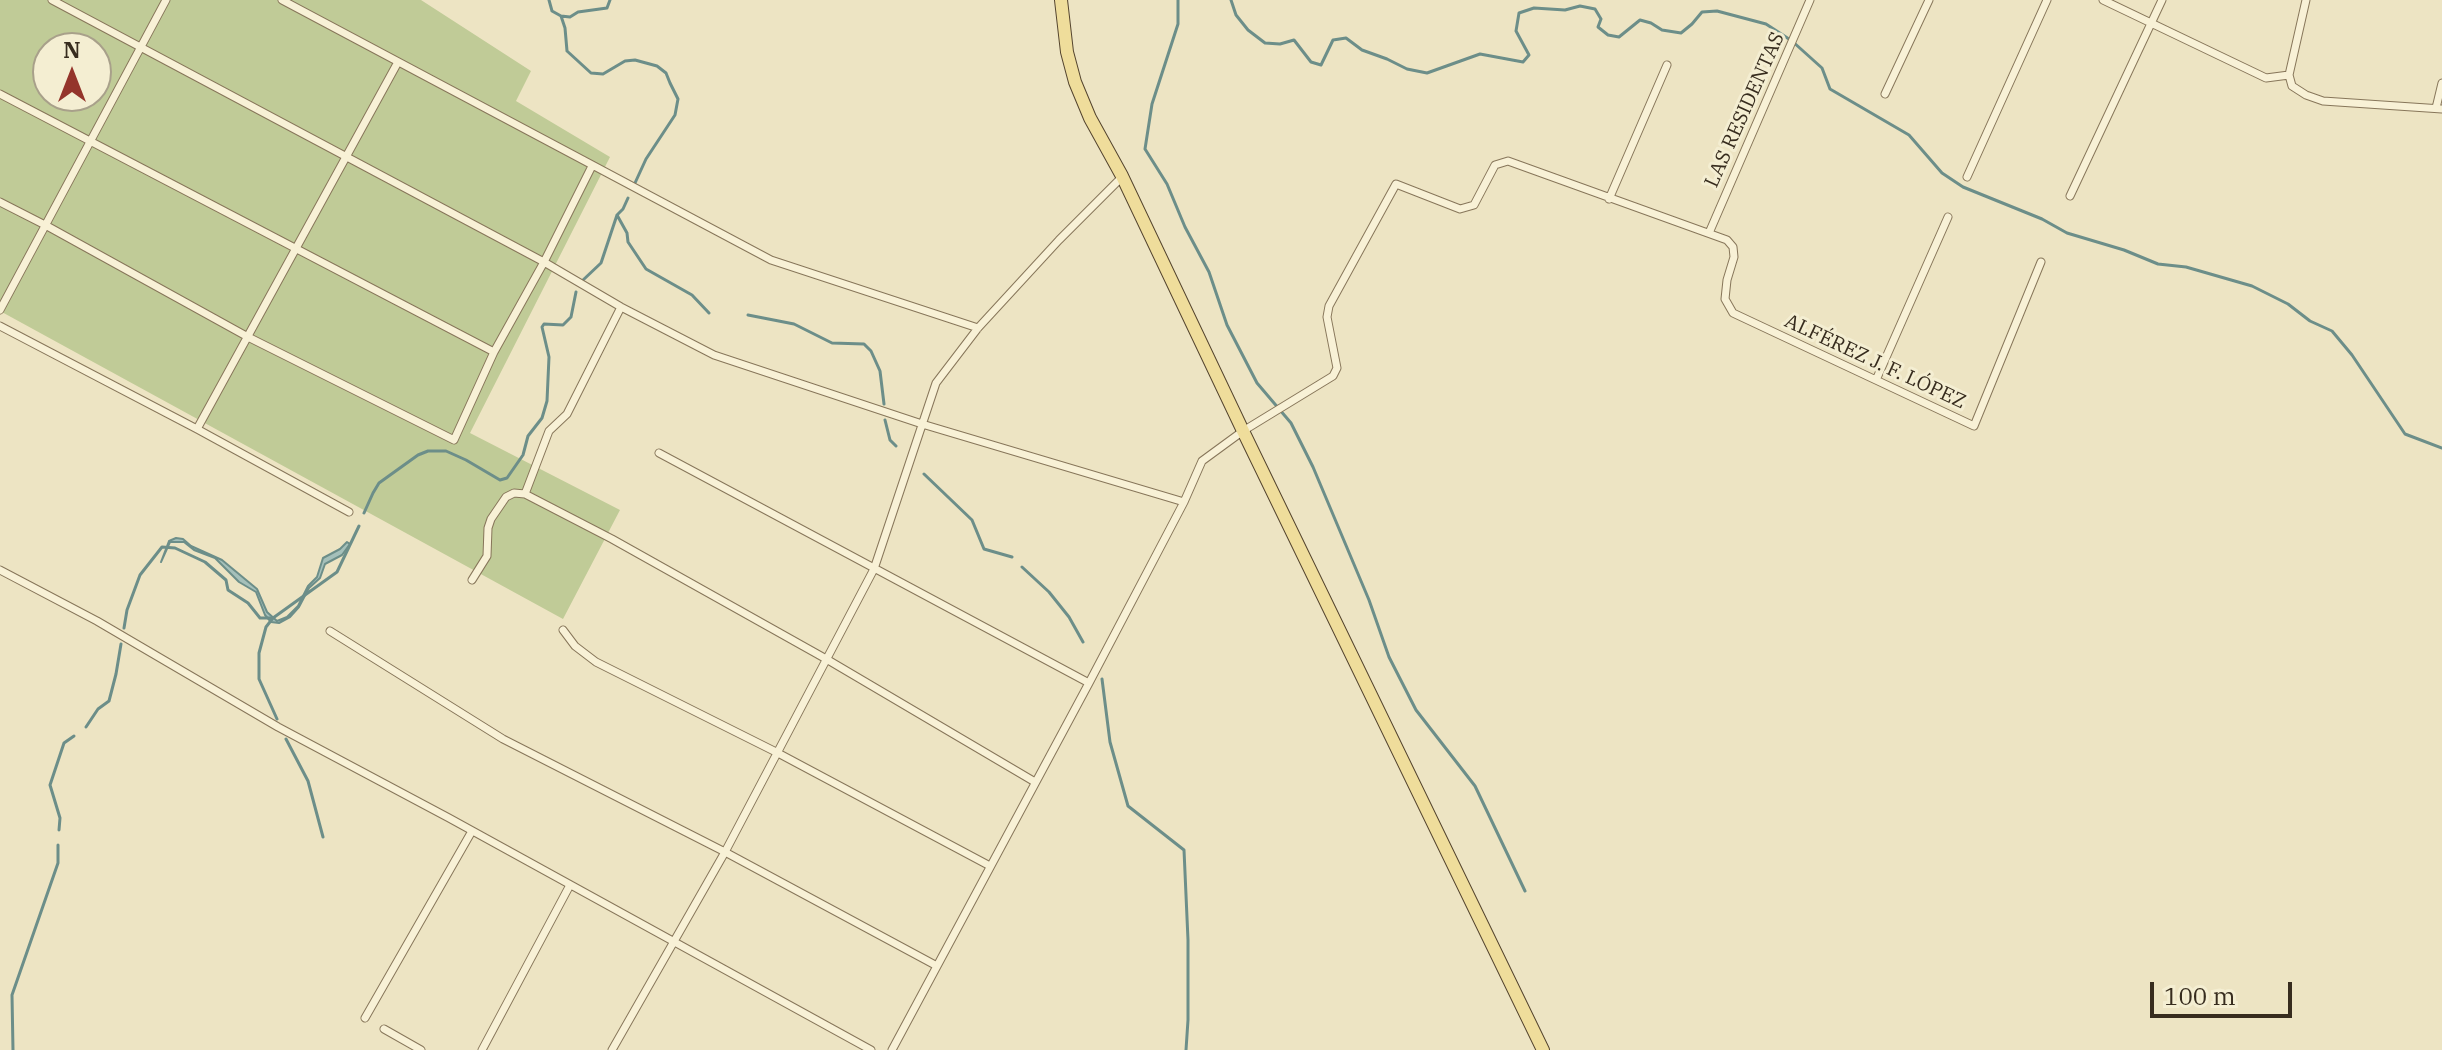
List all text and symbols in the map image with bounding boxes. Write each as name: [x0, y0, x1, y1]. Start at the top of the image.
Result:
street label: LAS RESIDENTAS: [1700, 29, 1790, 191]
north arrow: [32, 32, 112, 112]
text: N: [63, 35, 81, 64]
street label: ALFÉREZ J. F. LÓPEZ: [1781, 309, 1969, 415]
scale bar: [2154, 966, 2296, 1016]
text: 100 m: [2164, 980, 2236, 1012]

